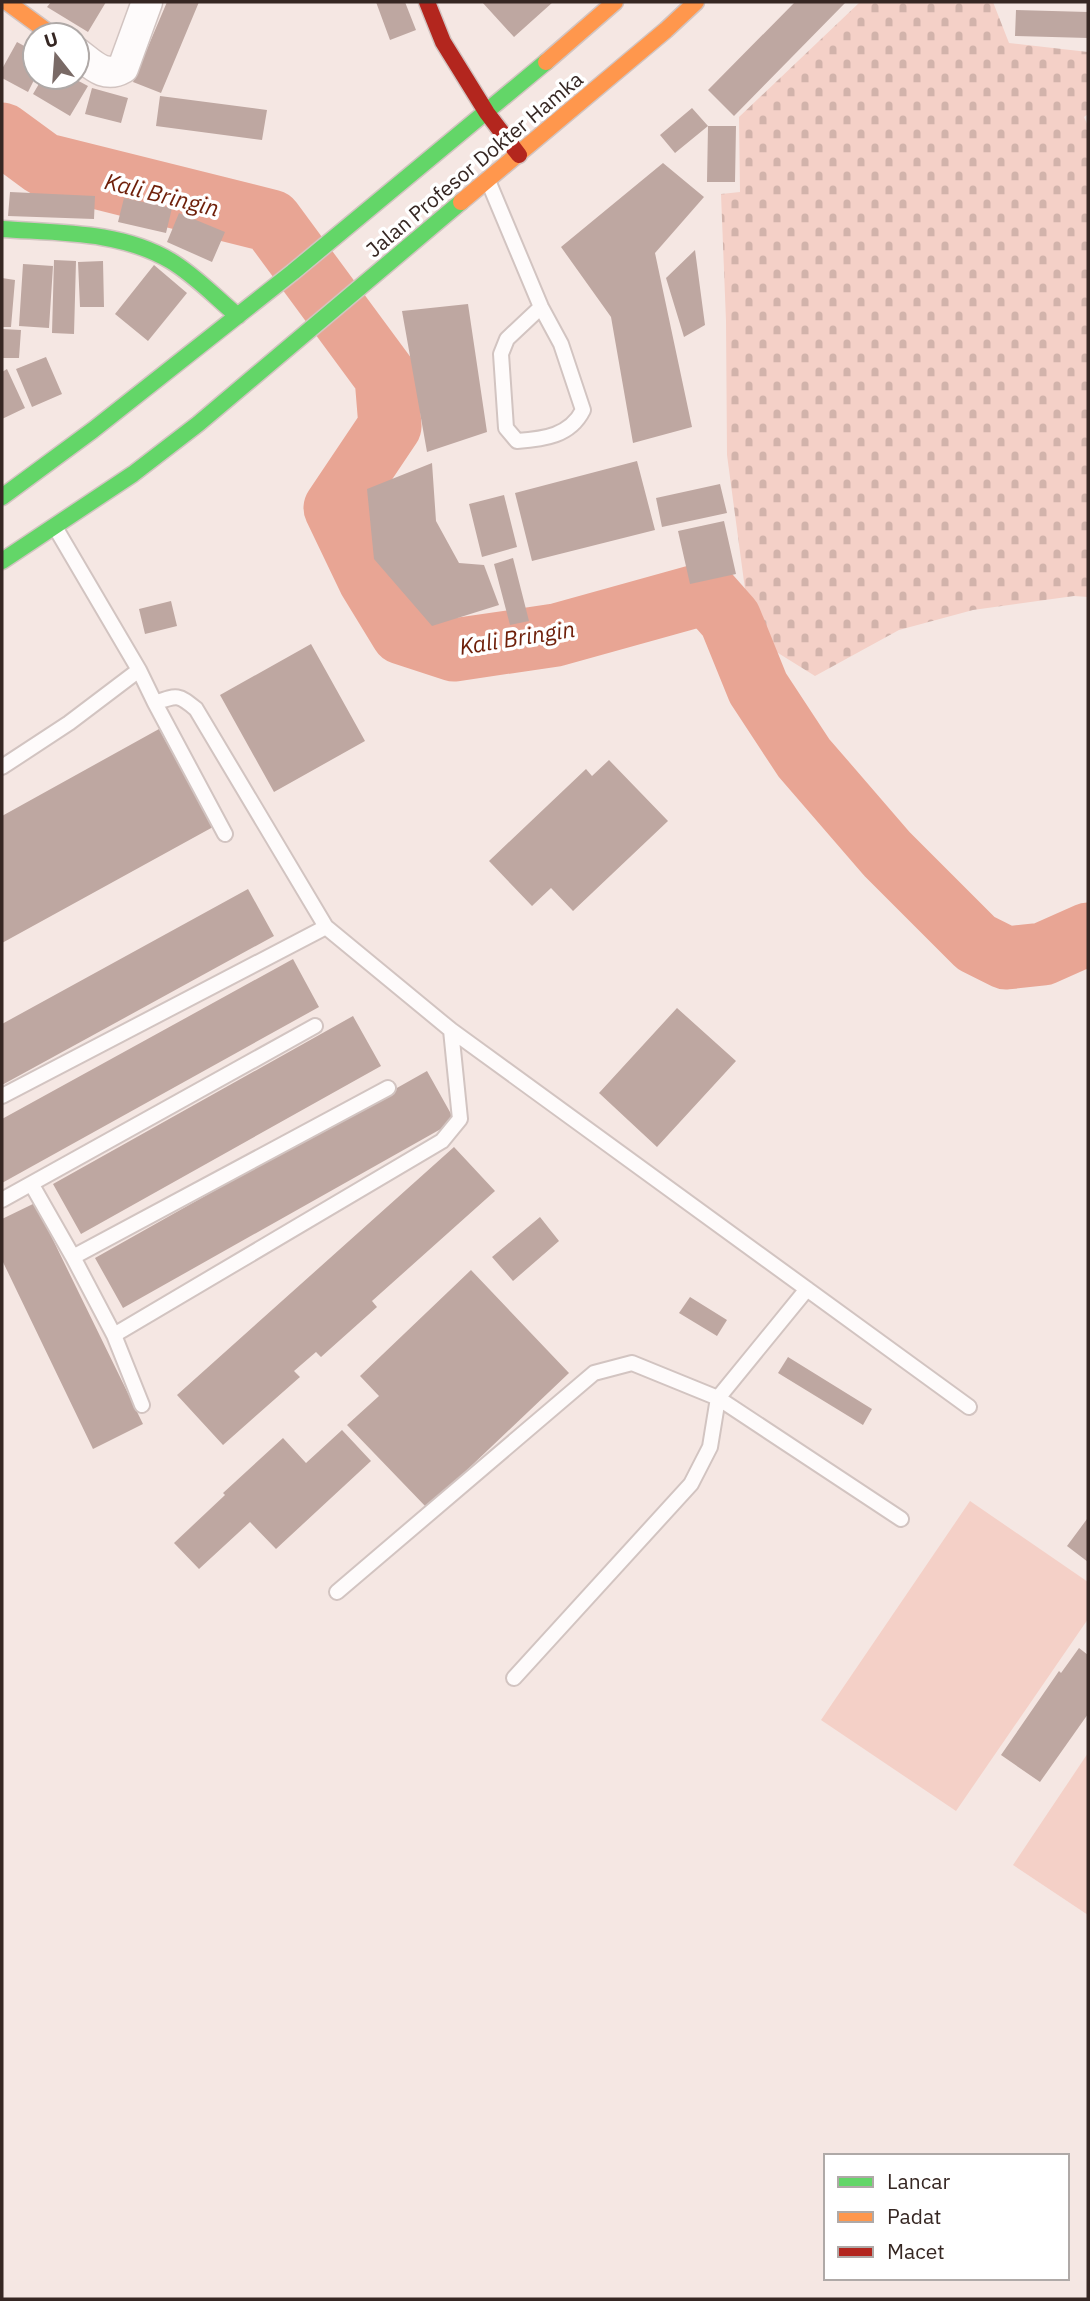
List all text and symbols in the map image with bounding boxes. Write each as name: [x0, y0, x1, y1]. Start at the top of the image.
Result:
north arrow: [21, 21, 91, 91]
text: U: [41, 26, 61, 53]
street label: Jalan Profesor Dokter Hamka: [360, 65, 588, 263]
water label: Kali Bringin: [102, 165, 222, 223]
water label: Kali Bringin: [457, 613, 577, 661]
legend: [824, 2154, 1069, 2280]
text: Lancar: [887, 2167, 950, 2195]
text: Padat: [887, 2202, 942, 2230]
text: Macet: [887, 2237, 945, 2265]

